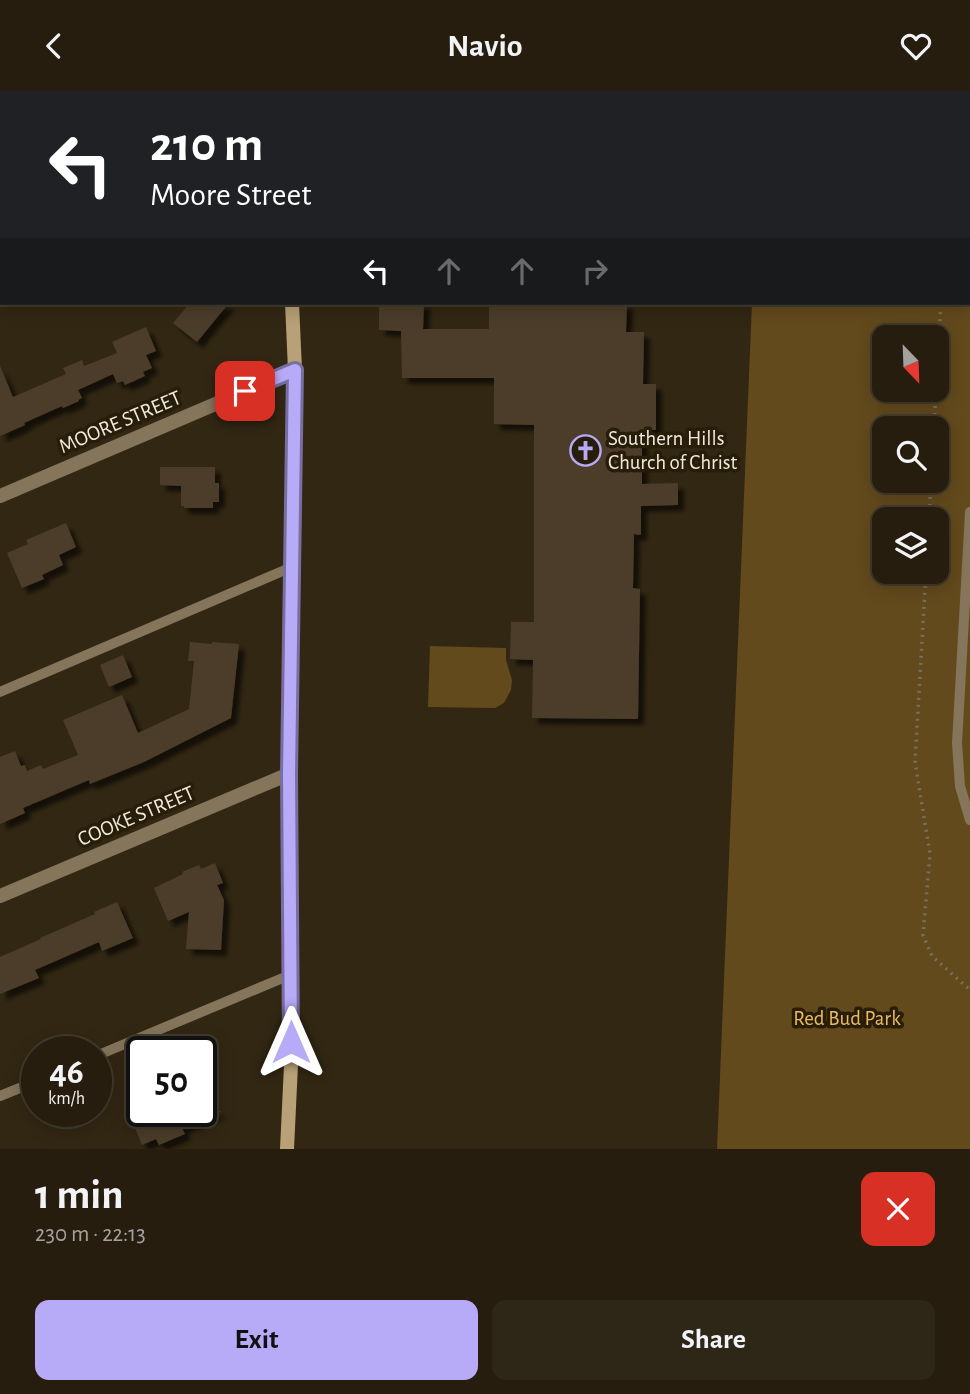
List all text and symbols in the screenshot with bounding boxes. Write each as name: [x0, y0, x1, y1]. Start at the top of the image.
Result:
icon: back: [35, 27, 73, 65]
icon: heart: [897, 27, 935, 65]
text: Navio: [447, 30, 523, 62]
icon: left: [35, 119, 126, 210]
text: 210 m: [150, 121, 263, 170]
text: Moore Street: [150, 179, 311, 211]
icon: left: [357, 252, 395, 290]
icon: ahead: [430, 252, 468, 290]
icon: ahead: [503, 252, 541, 290]
icon: right: [576, 252, 614, 290]
north arrow: [872, 325, 948, 403]
map controls: [872, 325, 949, 584]
pin: [215, 361, 275, 421]
icon: arrive: [226, 372, 264, 410]
street label: MOORE STREET: [56, 387, 184, 457]
button: search: [872, 416, 949, 493]
place label: Southern Hills Church of Christ: [608, 428, 738, 473]
church icon: Southern Hills Church of Christ: [568, 433, 602, 467]
button: layers: [872, 507, 949, 584]
street label: COOKE STREET: [75, 782, 197, 850]
position arrow: [254, 1005, 328, 1079]
park label: Red Bud Park: [793, 1008, 901, 1029]
speed limit sign: 50: [126, 1036, 217, 1127]
text: 46: [49, 1055, 84, 1090]
text: km/h: [48, 1090, 85, 1108]
button: close: [861, 1172, 935, 1246]
text: 1 min: [35, 1174, 124, 1216]
text: 230 m · 22:13: [35, 1223, 146, 1246]
button: Exit: [35, 1300, 478, 1380]
button: Share: [492, 1300, 935, 1380]

